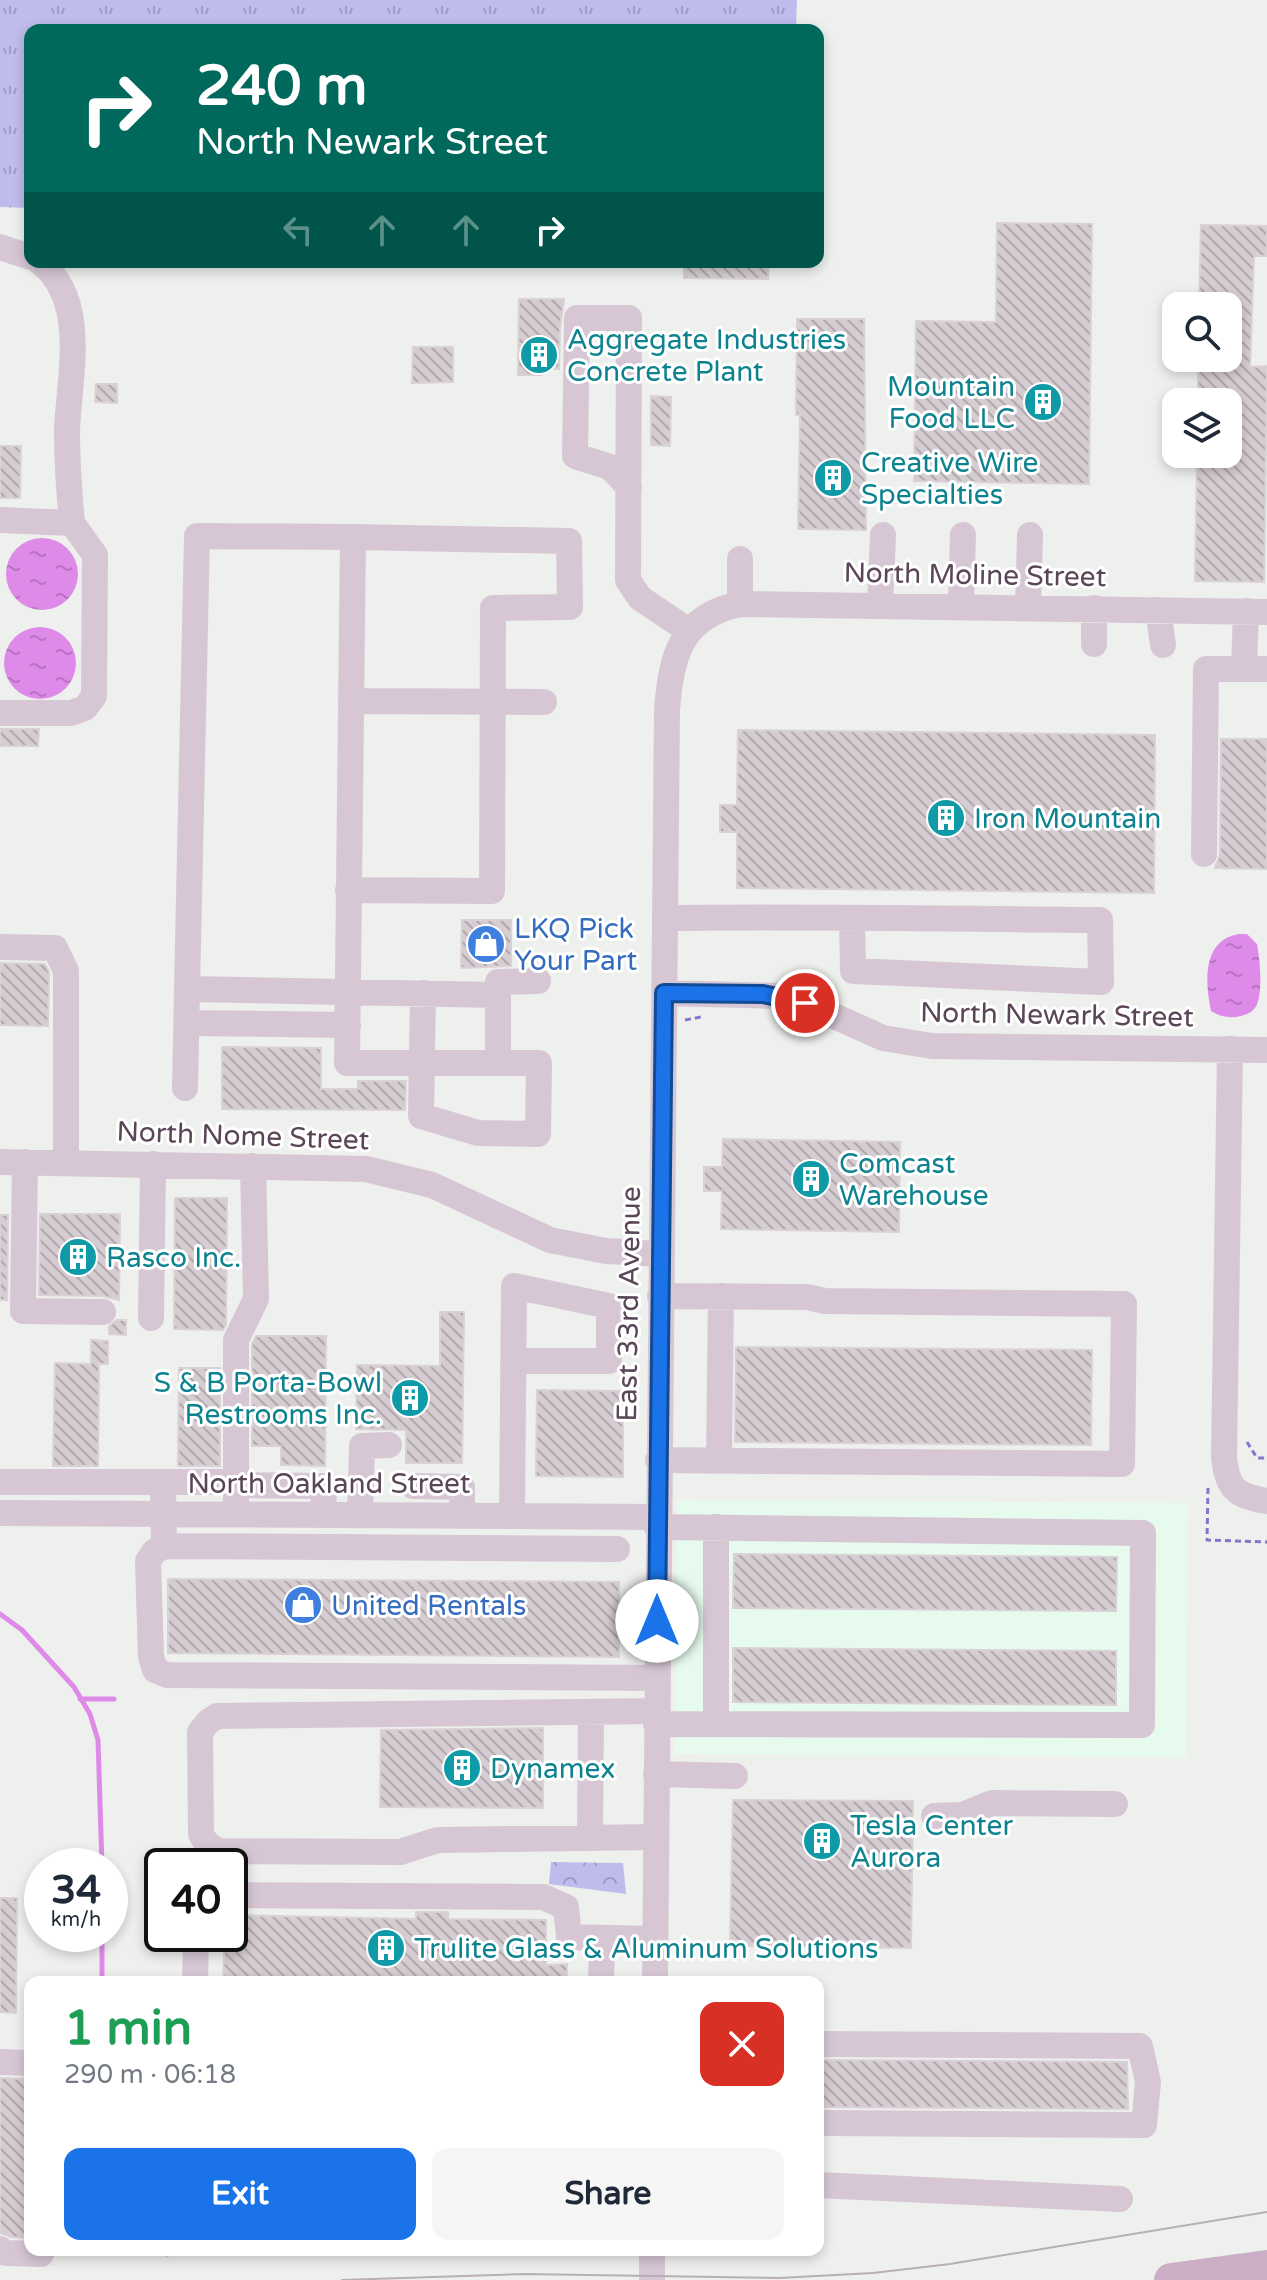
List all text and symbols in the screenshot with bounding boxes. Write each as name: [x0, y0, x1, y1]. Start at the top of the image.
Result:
text: 240 m: [196, 53, 367, 120]
icon: right: [64, 56, 168, 160]
text: North Newark Street: [196, 121, 548, 164]
icon: left: [276, 208, 320, 252]
icon: ahead: [360, 208, 404, 252]
icon: ahead: [444, 208, 488, 252]
icon: right: [528, 208, 572, 252]
map controls: [1162, 292, 1242, 468]
button: search: [1162, 292, 1242, 372]
place label: Aggregate Industries Concrete Plant: [567, 323, 846, 389]
building icon: Aggregate Industries Concrete Plant: [518, 334, 560, 376]
place label: Mountain Food LLC: [887, 370, 1015, 436]
building icon: Mountain Food LLC: [1022, 381, 1064, 423]
button: layers: [1162, 388, 1242, 468]
place label: Creative Wire Specialties: [861, 446, 1038, 512]
building icon: Creative Wire Specialties: [812, 457, 854, 499]
street label: North Moline Street: [843, 556, 1107, 594]
building icon: Iron Mountain: [925, 797, 967, 839]
place label: Iron Mountain: [974, 802, 1161, 836]
place label: LKQ Pick Your Part: [514, 912, 637, 978]
shop icon: LKQ Pick Your Part: [465, 923, 507, 965]
pin: [771, 969, 839, 1037]
icon: arrive: [783, 981, 827, 1025]
street label: North Newark Street: [920, 996, 1194, 1034]
street label: North Nome Street: [116, 1115, 370, 1157]
place label: Comcast Warehouse: [839, 1147, 989, 1213]
building icon: Comcast Warehouse: [790, 1158, 832, 1200]
street label: East 33rd Avenue: [610, 1186, 648, 1422]
building icon: Rasco Inc.: [57, 1236, 99, 1278]
place label: Rasco Inc.: [106, 1241, 241, 1275]
place label: S & B Porta-Bowl Restrooms Inc.: [154, 1366, 382, 1432]
building icon: S & B Porta-Bowl Restrooms Inc.: [389, 1377, 431, 1419]
street label: North Oakland Street: [187, 1467, 471, 1501]
position arrow: [615, 1579, 699, 1663]
shop icon: United Rentals: [282, 1584, 324, 1626]
place label: United Rentals: [331, 1589, 526, 1623]
building icon: Dynamex: [441, 1747, 483, 1789]
place label: Dynamex: [490, 1752, 615, 1786]
place label: Tesla Center Aurora: [850, 1809, 1013, 1875]
building icon: Tesla Center Aurora: [801, 1820, 843, 1862]
speed limit sign: 40: [144, 1848, 248, 1952]
text: 34: [51, 1866, 101, 1914]
text: km/h: [51, 1908, 101, 1932]
building icon: Trulite Glass & Aluminum Solutions: [365, 1927, 407, 1969]
place label: Trulite Glass & Aluminum Solutions: [414, 1932, 878, 1966]
text: 1 min: [64, 2000, 192, 2058]
button: close: [700, 2002, 784, 2086]
text: 290 m · 06:18: [64, 2059, 236, 2090]
button: Exit: [64, 2148, 416, 2240]
button: Share: [432, 2148, 784, 2240]

